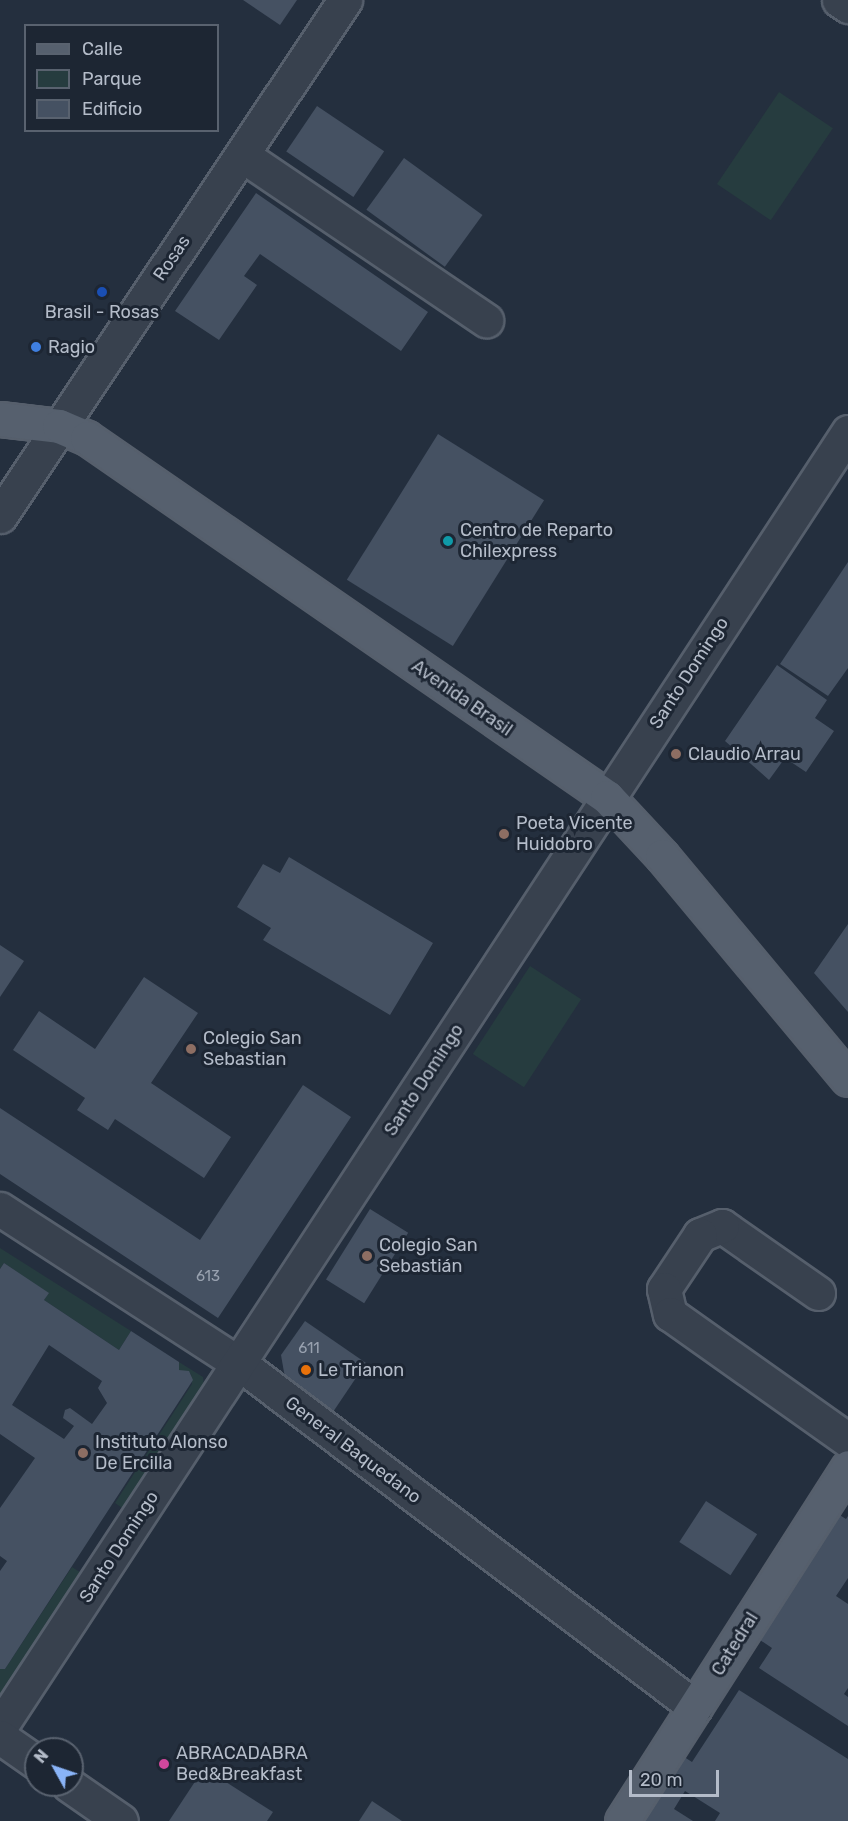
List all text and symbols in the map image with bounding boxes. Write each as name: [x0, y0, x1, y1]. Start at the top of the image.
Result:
legend: [24, 24, 219, 132]
text: Calle: [82, 38, 123, 60]
text: Parque: [82, 68, 142, 90]
text: Edificio: [82, 98, 142, 120]
street label: Rosas: [149, 231, 195, 285]
marker: Brasil - Rosas: [95, 285, 109, 299]
place label: Brasil - Rosas: [45, 301, 159, 323]
place label: Ragio: [48, 336, 95, 358]
marker: Ragio: [29, 340, 43, 354]
place label: Centro de Reparto Chilexpress: [460, 520, 613, 562]
marker: Centro de Reparto Chilexpress: [441, 534, 455, 548]
street label: Santo Domingo: [645, 613, 733, 733]
street label: Avenida Brasil: [407, 655, 517, 741]
place label: Claudio Arrau: [688, 743, 801, 765]
marker: Claudio Arrau: [669, 747, 683, 761]
place label: Poeta Vicente Huidobro: [516, 813, 633, 856]
marker: Poeta Vicente Huidobro: [497, 827, 511, 841]
street label: Santo Domingo: [380, 1020, 468, 1140]
place label: Colegio San Sebastian: [203, 1028, 302, 1070]
marker: Colegio San Sebastian: [184, 1042, 198, 1056]
place label: Colegio San Sebastián: [379, 1235, 478, 1278]
marker: Colegio San Sebastián: [360, 1249, 374, 1263]
house number: 613: [196, 1268, 220, 1286]
house number: 611: [298, 1340, 320, 1358]
place label: Le Trianon: [318, 1359, 405, 1381]
marker: Le Trianon: [299, 1363, 313, 1377]
street label: General Baquedano: [281, 1392, 425, 1508]
place label: Instituto Alonso De Ercilla: [95, 1432, 228, 1474]
marker: Instituto Alonso De Ercilla: [76, 1446, 90, 1460]
street label: Santo Domingo: [75, 1487, 163, 1607]
street label: Catedral: [707, 1608, 763, 1680]
north arrow: [24, 1737, 84, 1797]
place label: ABRACADABRA Bed&Breakfast: [176, 1743, 308, 1786]
text: N: [30, 1746, 52, 1767]
marker: ABRACADABRA Bed&Breakfast: [157, 1757, 171, 1771]
scale bar: [632, 1758, 722, 1796]
text: 20 m: [640, 1769, 682, 1791]

